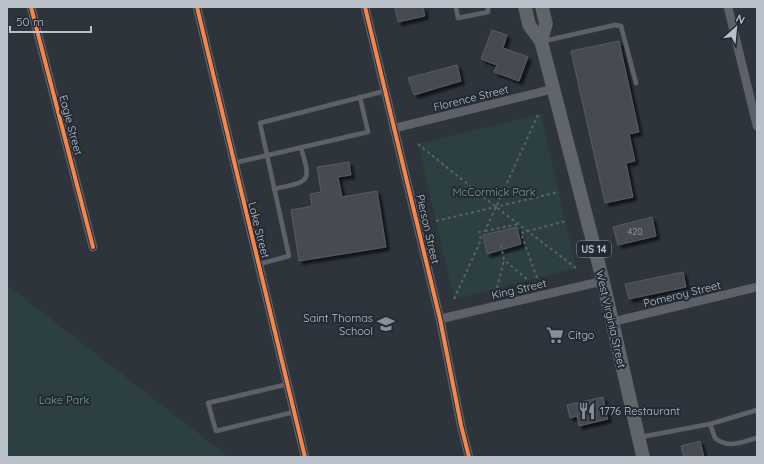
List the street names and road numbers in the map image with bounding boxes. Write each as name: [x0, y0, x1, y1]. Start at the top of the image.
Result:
street label: Florence Street: [432, 82, 510, 114]
street label: Eagle Street: [56, 93, 86, 157]
street label: Pierson Street: [413, 193, 443, 265]
street label: Lake Street: [245, 200, 273, 260]
road number: US 14: [577, 241, 611, 257]
street label: West Virginia Street: [593, 269, 629, 370]
street label: King Street: [490, 276, 548, 302]
street label: Pomeroy Street: [642, 278, 722, 310]

